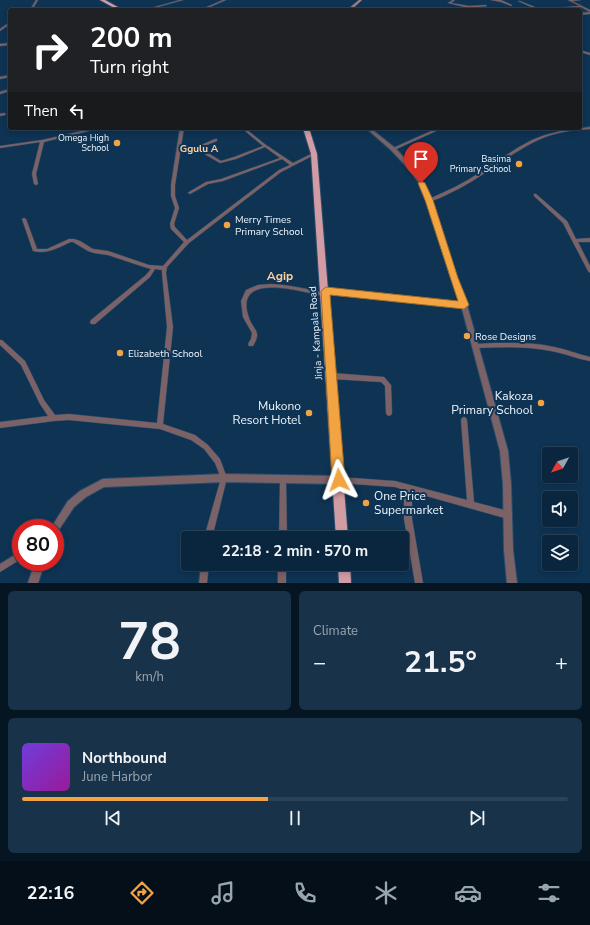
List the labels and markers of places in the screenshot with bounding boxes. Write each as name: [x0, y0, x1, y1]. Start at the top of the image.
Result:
place label: Omega High School: [58, 132, 109, 154]
marker: Omega High School: [112, 138, 122, 148]
pin: [404, 142, 438, 183]
place label: Basima Primary School: [450, 153, 511, 175]
marker: Basima Primary School: [514, 159, 524, 169]
place label: Merry Times Primary School: [235, 213, 303, 239]
marker: Merry Times Primary School: [222, 220, 232, 230]
place label: Rose Designs: [475, 330, 536, 344]
marker: Rose Designs: [462, 331, 472, 341]
place label: Elizabeth School: [128, 347, 202, 361]
marker: Elizabeth School: [115, 348, 125, 358]
place label: Kakoza Primary School: [451, 388, 533, 418]
place label: Mukono Resort Hotel: [233, 398, 301, 428]
marker: Kakoza Primary School: [536, 398, 546, 408]
marker: Mukono Resort Hotel: [304, 408, 314, 418]
place label: One Price Supermarket: [374, 488, 444, 518]
marker: One Price Supermarket: [361, 498, 371, 508]

